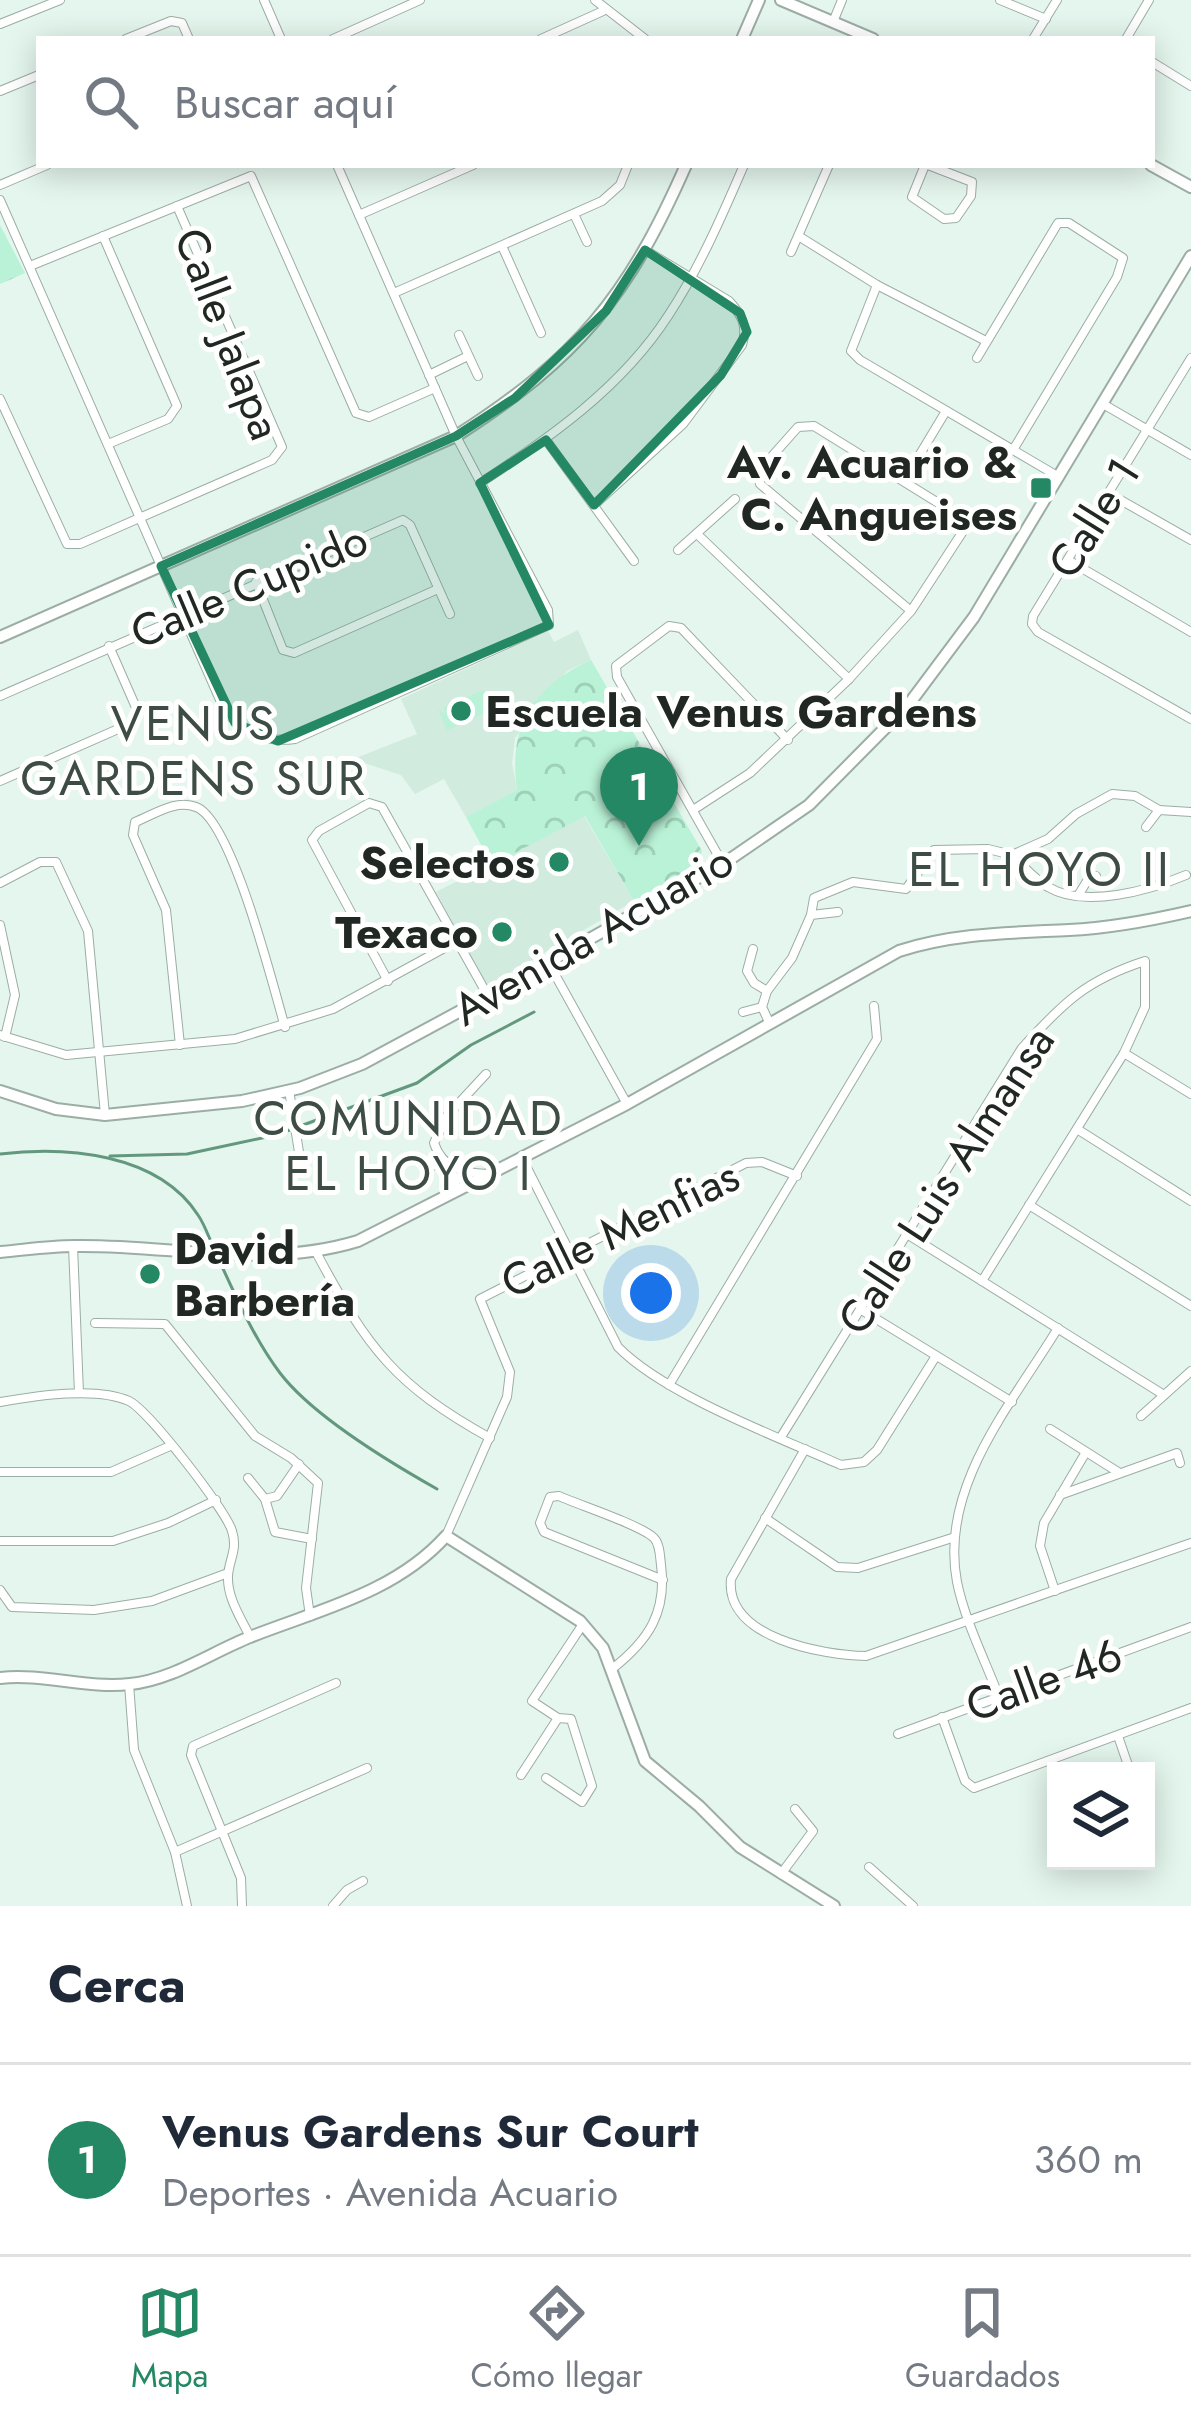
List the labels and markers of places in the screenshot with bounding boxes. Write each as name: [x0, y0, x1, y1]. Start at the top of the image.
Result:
place label: Av. Acuario & C. Angueises: [726, 430, 1017, 547]
marker: Av. Acuario & C. Angueises: [1028, 475, 1054, 501]
place label: Escuela Venus Gardens: [485, 679, 977, 744]
marker: Escuela Venus Gardens: [448, 698, 474, 724]
pin: 1: [600, 747, 678, 846]
place label: Selectos: [360, 830, 535, 895]
marker: Selectos: [546, 849, 572, 875]
place label: Texaco: [335, 900, 478, 965]
marker: Texaco: [489, 919, 515, 945]
place label: David Barbería: [174, 1216, 355, 1333]
marker: David Barbería: [137, 1261, 163, 1287]

